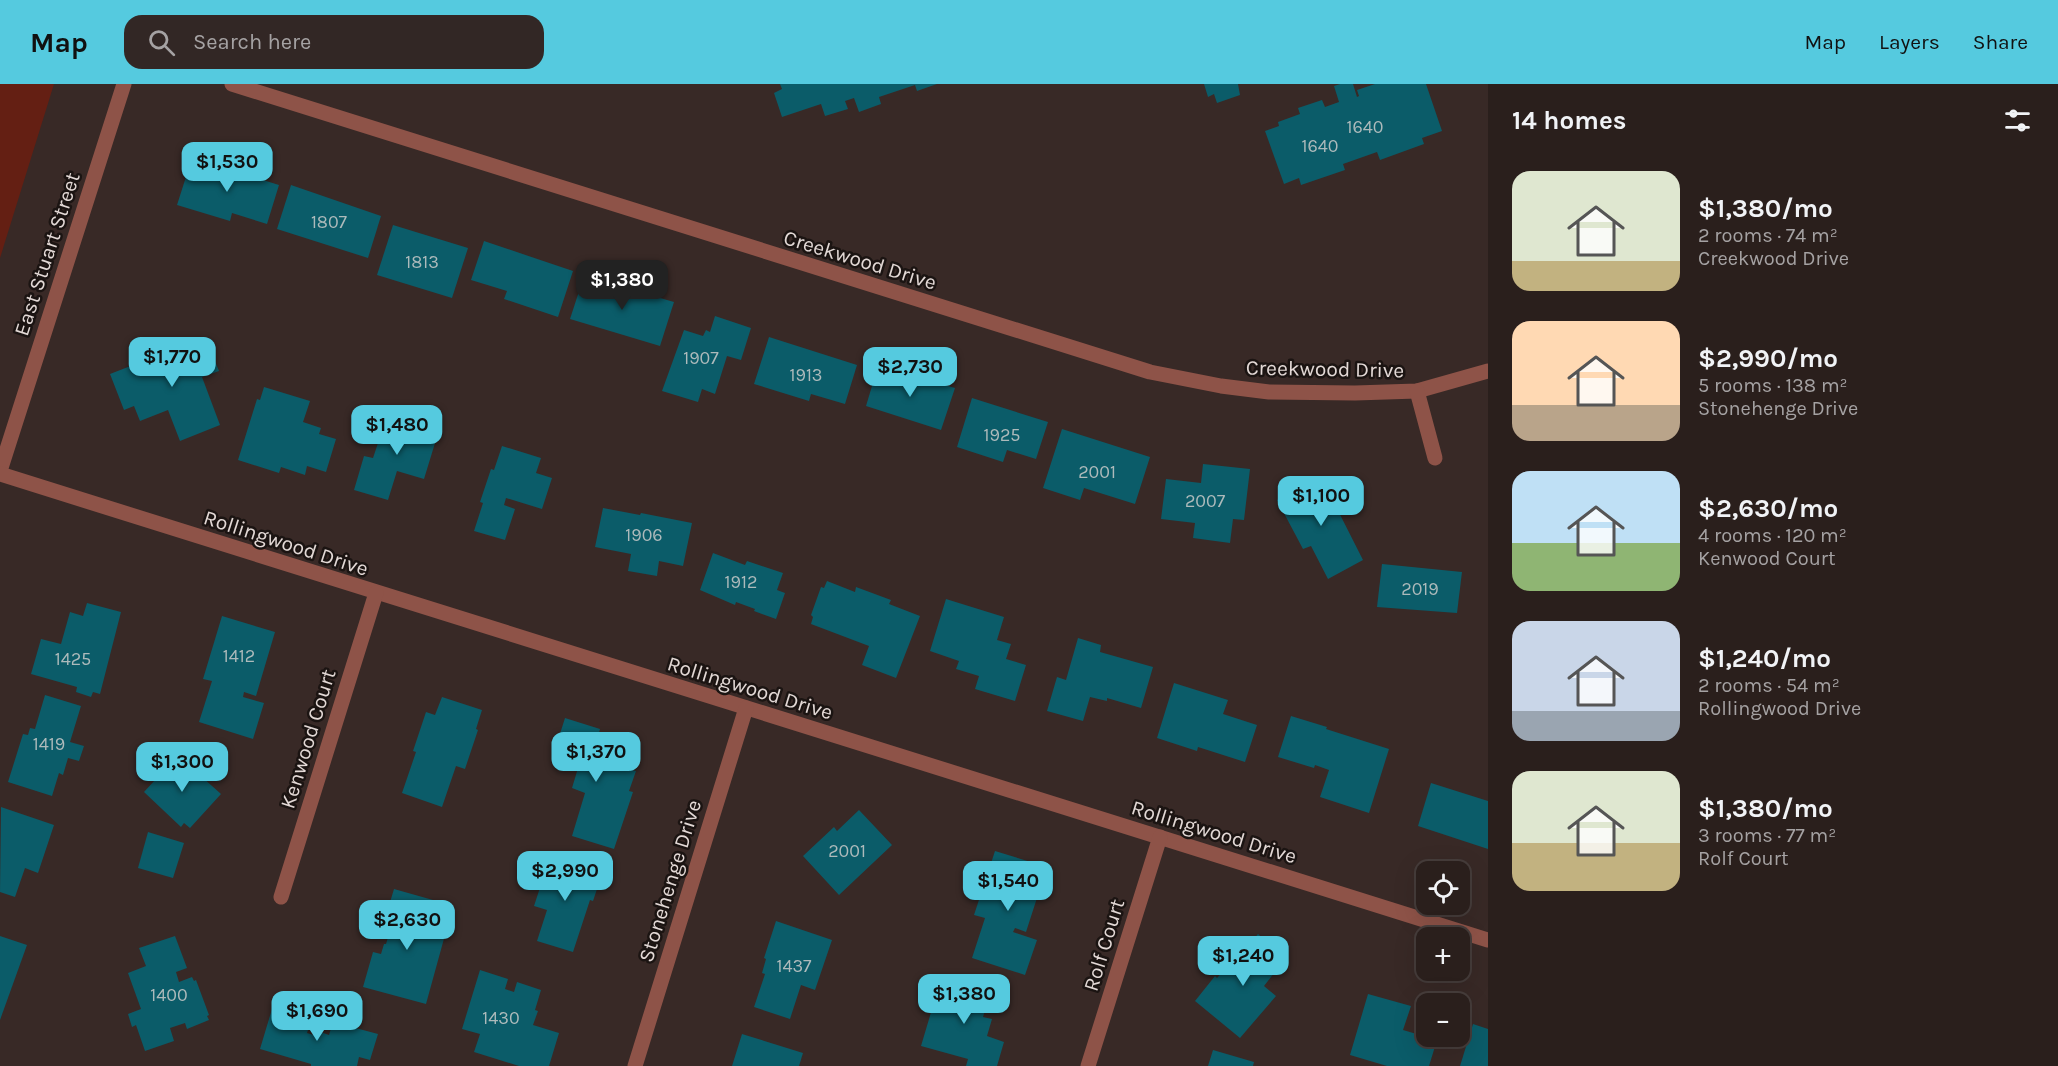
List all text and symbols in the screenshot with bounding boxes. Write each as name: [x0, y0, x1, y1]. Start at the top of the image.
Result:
search box: [124, 15, 544, 69]
text: Map: [30, 26, 88, 59]
icon: search: [145, 26, 178, 59]
text: Search here: [193, 29, 311, 55]
text: Map: [1804, 30, 1846, 54]
text: Layers: [1879, 30, 1940, 54]
text: Share: [1973, 30, 2028, 54]
icon: filters: [2001, 104, 2034, 137]
text: 14 homes: [1512, 105, 1626, 136]
house number: 1640: [1347, 116, 1384, 138]
house number: 1640: [1302, 135, 1339, 157]
pin: $1,530: [178, 142, 276, 193]
text: $1,530: [196, 150, 258, 173]
street label: East Stuart Street: [9, 169, 85, 339]
text: $1,380/mo: [1698, 193, 1833, 224]
icon: home: [1560, 195, 1632, 267]
house number: 1807: [311, 211, 348, 233]
text: 2 rooms · 74 m²: [1698, 224, 1838, 247]
street label: Creekwood Drive: [781, 225, 939, 295]
text: Creekwood Drive: [1698, 247, 1849, 270]
house number: 1813: [405, 251, 439, 273]
pin: $1,380: [573, 260, 671, 311]
text: $1,380: [590, 268, 654, 291]
pin: $1,770: [123, 337, 221, 388]
text: $2,990/mo: [1698, 343, 1838, 374]
text: $1,770: [143, 345, 201, 368]
icon: home: [1560, 345, 1632, 417]
house number: 1907: [683, 347, 719, 369]
pin: $2,730: [861, 347, 959, 398]
text: $2,730: [877, 355, 943, 378]
street label: Creekwood Drive: [1246, 356, 1404, 382]
house number: 1913: [790, 364, 822, 386]
text: 5 rooms · 138 m²: [1698, 374, 1848, 397]
text: Stonehenge Drive: [1698, 397, 1858, 420]
pin: $1,480: [348, 405, 446, 456]
text: $1,480: [365, 413, 429, 436]
house number: 1925: [984, 424, 1020, 446]
house number: 2001: [1078, 461, 1116, 483]
pin: $1,100: [1272, 476, 1370, 527]
text: $1,100: [1292, 484, 1350, 507]
house number: 2007: [1185, 490, 1226, 512]
text: $2,630/mo: [1698, 493, 1838, 524]
icon: home: [1560, 495, 1632, 567]
street label: Rollingwood Drive: [201, 505, 371, 581]
house number: 1906: [625, 524, 663, 546]
text: 4 rooms · 120 m²: [1698, 524, 1847, 547]
text: Kenwood Court: [1698, 547, 1836, 570]
house number: 1912: [725, 571, 757, 593]
house number: 2019: [1401, 578, 1439, 600]
text: $1,240/mo: [1698, 643, 1831, 674]
house number: 1412: [223, 645, 255, 667]
icon: home: [1560, 645, 1632, 717]
house number: 1425: [55, 648, 91, 670]
street label: Rollingwood Drive: [664, 651, 836, 725]
street label: Kenwood Court: [275, 666, 341, 812]
text: 2 rooms · 54 m²: [1698, 674, 1840, 697]
text: Rollingwood Drive: [1698, 697, 1861, 720]
pin: $1,370: [547, 732, 645, 783]
house number: 1419: [33, 733, 65, 755]
text: $1,370: [565, 740, 627, 763]
pin: $1,300: [133, 742, 231, 793]
text: $1,300: [150, 750, 214, 773]
text: $1,380/mo: [1698, 793, 1833, 824]
street label: Rollingwood Drive: [1128, 795, 1300, 869]
icon: home: [1560, 795, 1632, 867]
street label: Stonehenge Drive: [634, 797, 706, 965]
text: 3 rooms · 77 m²: [1698, 824, 1836, 847]
house number: 2001: [828, 840, 866, 862]
text: Rolf Court: [1698, 847, 1788, 870]
pin: $2,990: [516, 851, 614, 902]
text: $2,990: [531, 859, 599, 882]
pin: $1,540: [959, 861, 1057, 912]
map controls: [1416, 861, 1470, 1047]
button: locate: [1416, 861, 1470, 915]
text: $1,540: [977, 869, 1039, 892]
street label: Rolf Court: [1079, 896, 1129, 994]
pin: $2,630: [358, 900, 456, 951]
text: $2,630: [373, 908, 441, 931]
button: +: [1416, 927, 1470, 981]
pin: $1,240: [1194, 936, 1292, 987]
text: $1,240: [1212, 944, 1274, 967]
house number: 1437: [776, 955, 812, 977]
pin: $1,380: [915, 974, 1013, 1025]
text: $1,380: [932, 982, 996, 1005]
house number: 1400: [150, 984, 188, 1006]
pin: $1,690: [268, 991, 366, 1042]
button: −: [1416, 993, 1470, 1047]
text: $1,690: [286, 999, 348, 1022]
house number: 1430: [482, 1007, 520, 1029]

